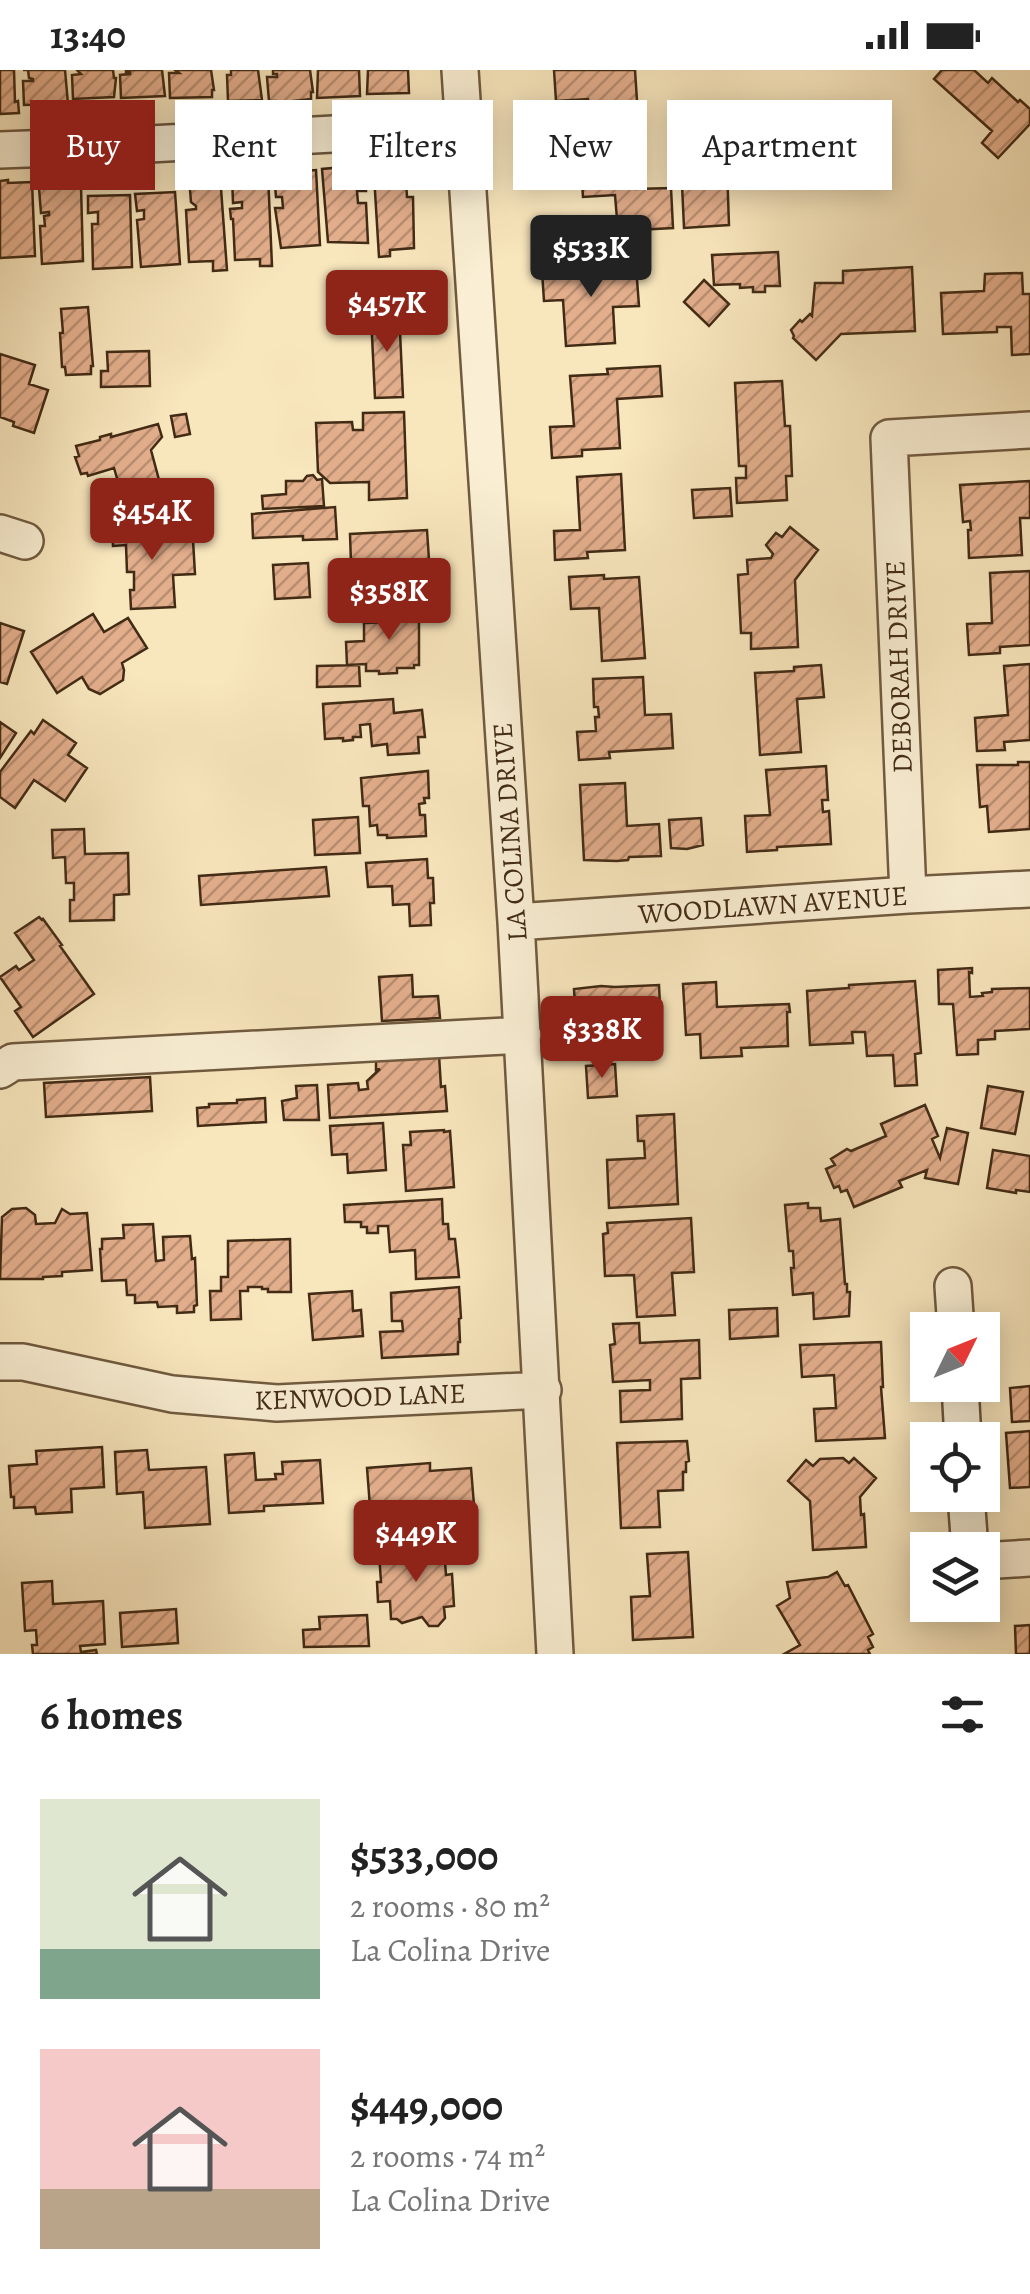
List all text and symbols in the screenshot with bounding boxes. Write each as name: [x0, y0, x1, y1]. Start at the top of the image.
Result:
text: 13:40: [50, 9, 126, 61]
chip: Buy: [30, 100, 155, 190]
chip: Rent: [175, 100, 312, 190]
chip: Filters: [332, 100, 493, 190]
chip: New: [513, 100, 647, 190]
chip: Apartment: [667, 100, 892, 190]
pin: $533K: [521, 215, 661, 300]
text: $533K: [552, 225, 630, 269]
pin: $457K: [317, 270, 457, 355]
text: $457K: [348, 280, 426, 324]
pin: $454K: [82, 478, 222, 563]
text: $454K: [112, 488, 192, 532]
pin: $358K: [319, 558, 459, 643]
street label: DEBORAH DRIVE: [876, 560, 922, 774]
text: $358K: [350, 568, 428, 612]
street label: LA COLINA DRIVE: [483, 721, 537, 943]
street label: WOODLAWN AVENUE: [636, 877, 909, 933]
pin: $338K: [532, 996, 672, 1081]
text: $338K: [563, 1006, 641, 1050]
north arrow: [910, 1312, 1000, 1402]
map controls: [910, 1312, 1000, 1622]
street label: KENWOOD LANE: [254, 1374, 466, 1420]
button: locate: [910, 1422, 1000, 1512]
pin: $449K: [346, 1500, 486, 1585]
text: $449K: [376, 1510, 456, 1554]
button: layers: [910, 1532, 1000, 1622]
text: 6 homes: [40, 1686, 183, 1743]
icon: filters: [935, 1687, 990, 1742]
text: $533,000: [350, 1827, 498, 1884]
icon: home: [120, 1839, 240, 1959]
text: 2 rooms · 80 m²: [350, 1884, 550, 1928]
text: La Colina Drive: [350, 1928, 550, 1972]
text: $449,000: [350, 2077, 503, 2134]
icon: home: [120, 2089, 240, 2209]
text: 2 rooms · 74 m²: [350, 2134, 545, 2178]
text: La Colina Drive: [350, 2178, 550, 2222]

